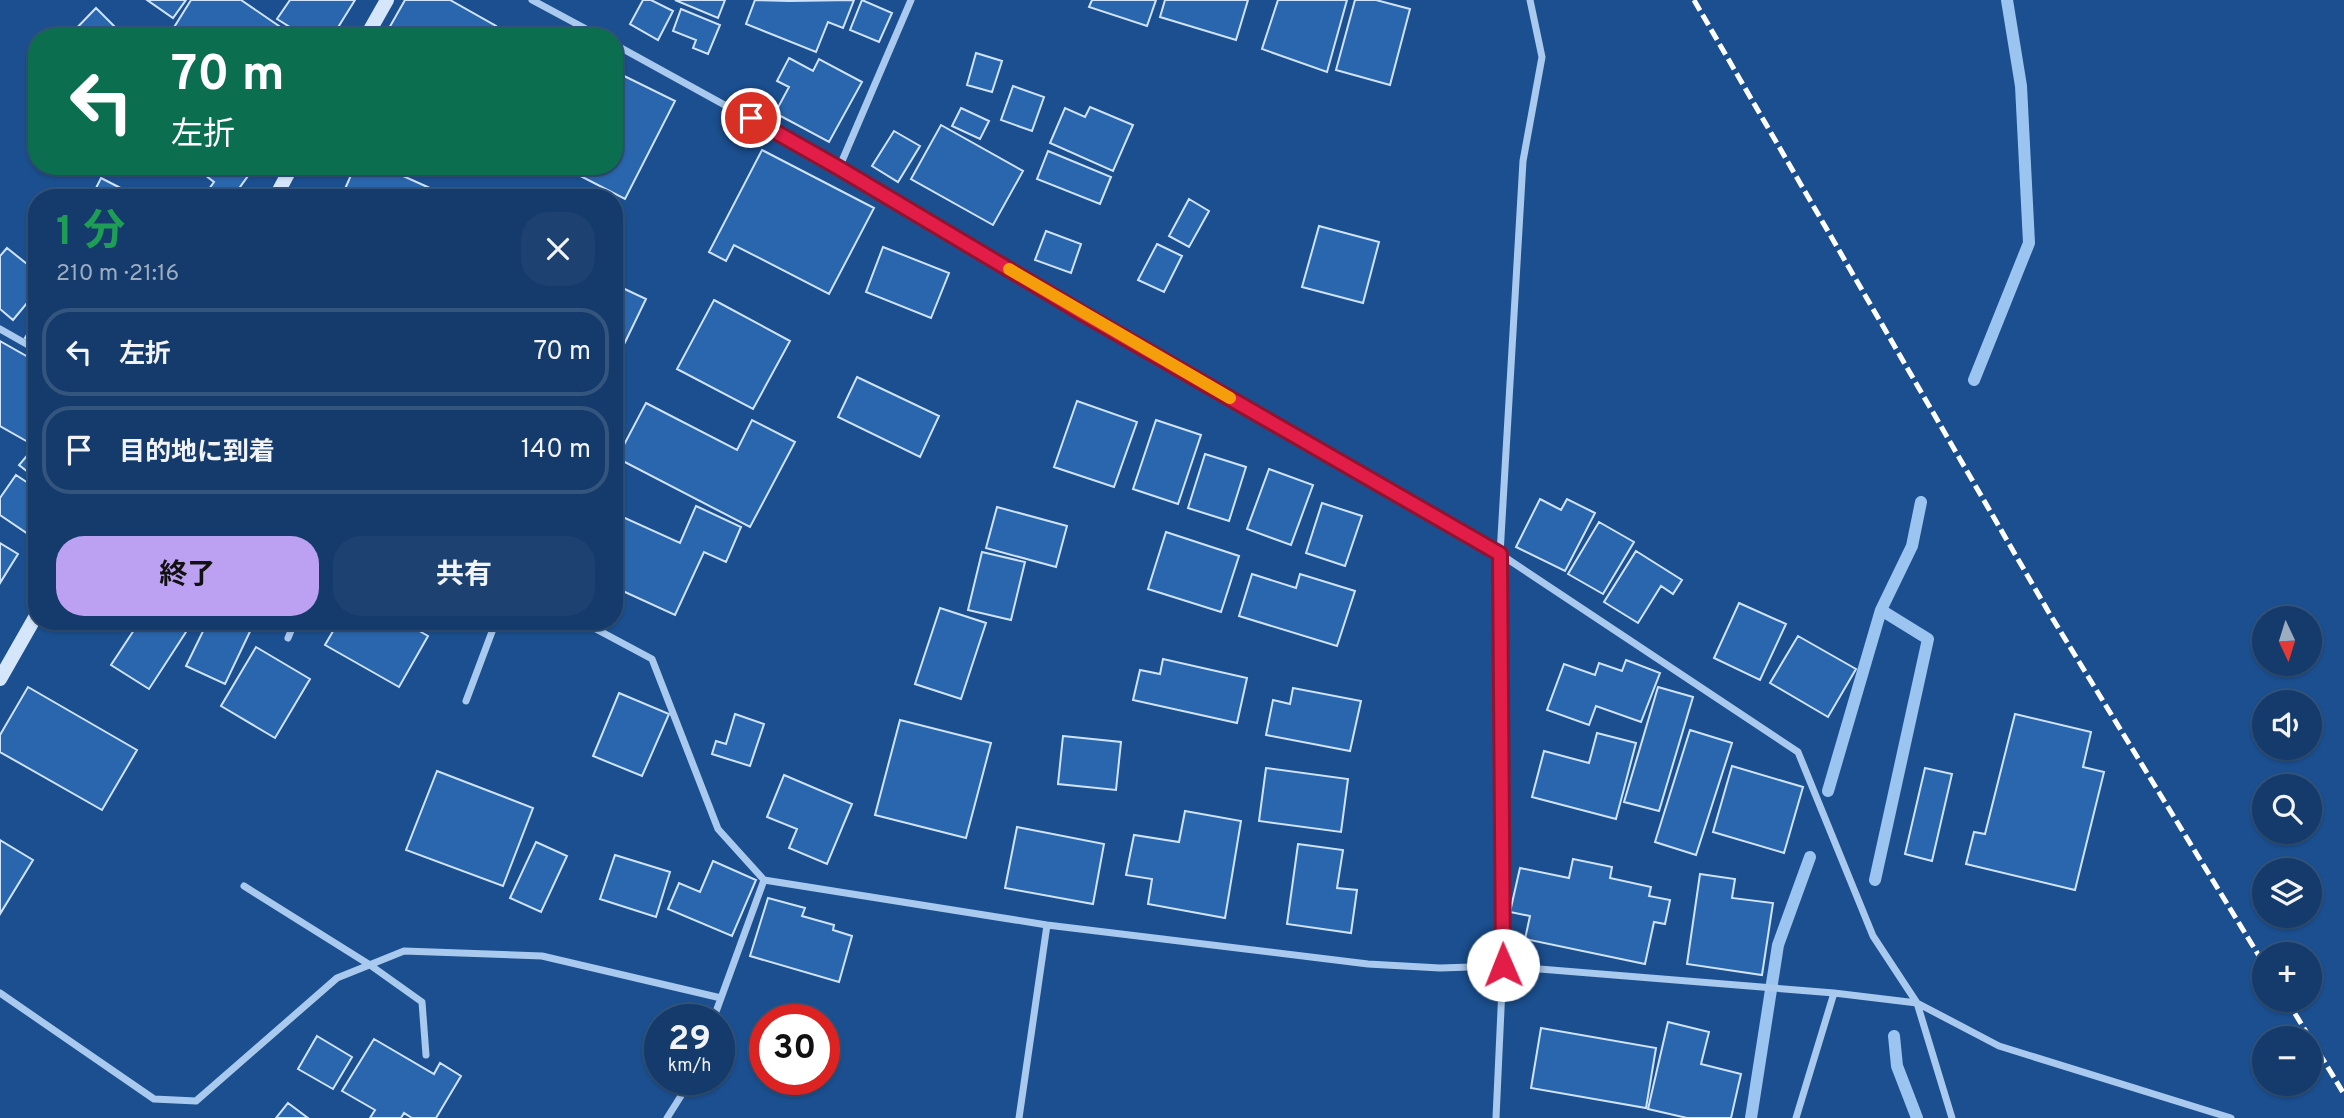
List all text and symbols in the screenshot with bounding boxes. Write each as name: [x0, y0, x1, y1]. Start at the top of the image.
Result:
text: 70 m: [171, 46, 285, 108]
icon: left: [56, 56, 147, 147]
pin: [721, 88, 781, 148]
icon: arrive: [732, 99, 770, 137]
text: 左折: [171, 116, 235, 156]
text: 1 分: [56, 207, 125, 260]
button: close: [521, 212, 595, 286]
text: 210 m · 21:16: [56, 260, 179, 289]
icon: left: [60, 333, 98, 371]
text: 70 m: [533, 336, 591, 369]
text: 左折: [119, 339, 171, 372]
icon: arrive: [60, 431, 98, 469]
text: 140 m: [521, 434, 591, 467]
text: 目的地に到着: [119, 437, 275, 470]
button: 終了: [56, 536, 319, 616]
button: 共有: [333, 536, 595, 616]
north arrow: [2252, 606, 2322, 676]
map controls: [2252, 606, 2322, 1096]
button: sound: [2252, 690, 2322, 760]
button: search: [2252, 774, 2322, 844]
button: layers: [2252, 858, 2322, 928]
position arrow: [1466, 928, 1540, 1002]
button: +: [2252, 942, 2322, 1012]
speed limit sign: 30: [749, 1004, 840, 1095]
text: 29: [668, 1018, 711, 1062]
button: −: [2252, 1026, 2322, 1096]
text: km/h: [668, 1055, 711, 1078]

